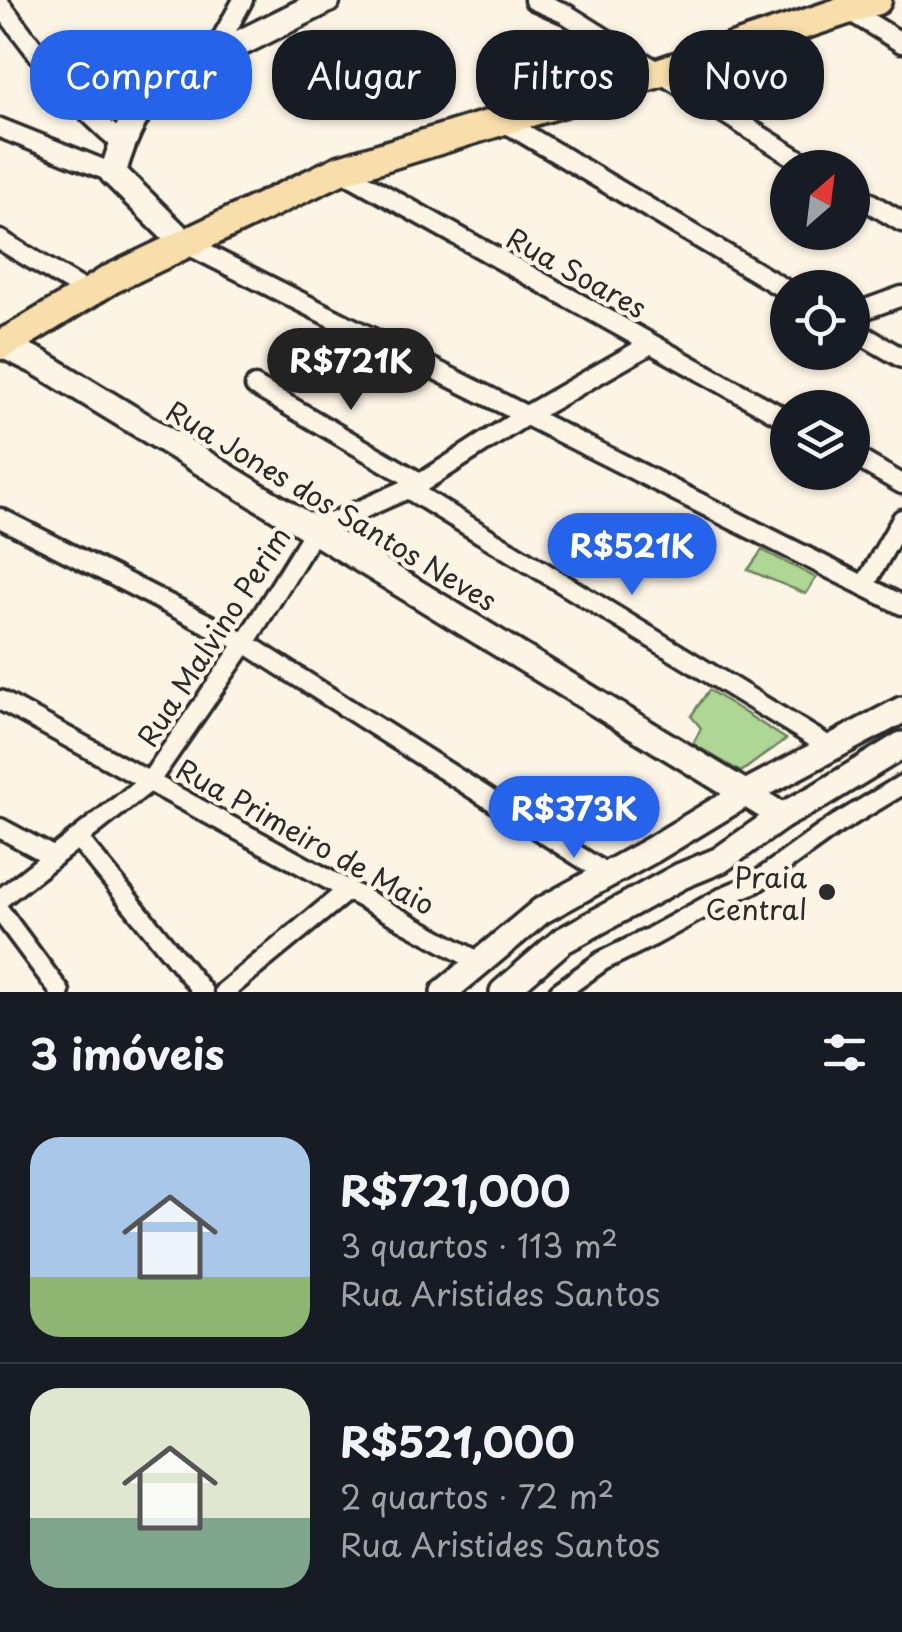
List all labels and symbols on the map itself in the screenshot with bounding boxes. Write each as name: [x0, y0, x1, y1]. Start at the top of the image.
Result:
north arrow: [770, 150, 870, 250]
street label: Rua Soares: [499, 216, 655, 328]
pin: R$721K: [270, 328, 432, 413]
street label: Rua Jones dos Santos Neves: [159, 389, 505, 621]
pin: R$521K: [551, 513, 713, 598]
street label: Rua Malvino Perim: [126, 517, 300, 755]
street label: Rua Primeiro de Maio: [169, 747, 443, 925]
pin: R$373K: [493, 776, 655, 861]
place label: Praia Central: [705, 855, 807, 930]
marker: Praia Central: [816, 881, 838, 903]

